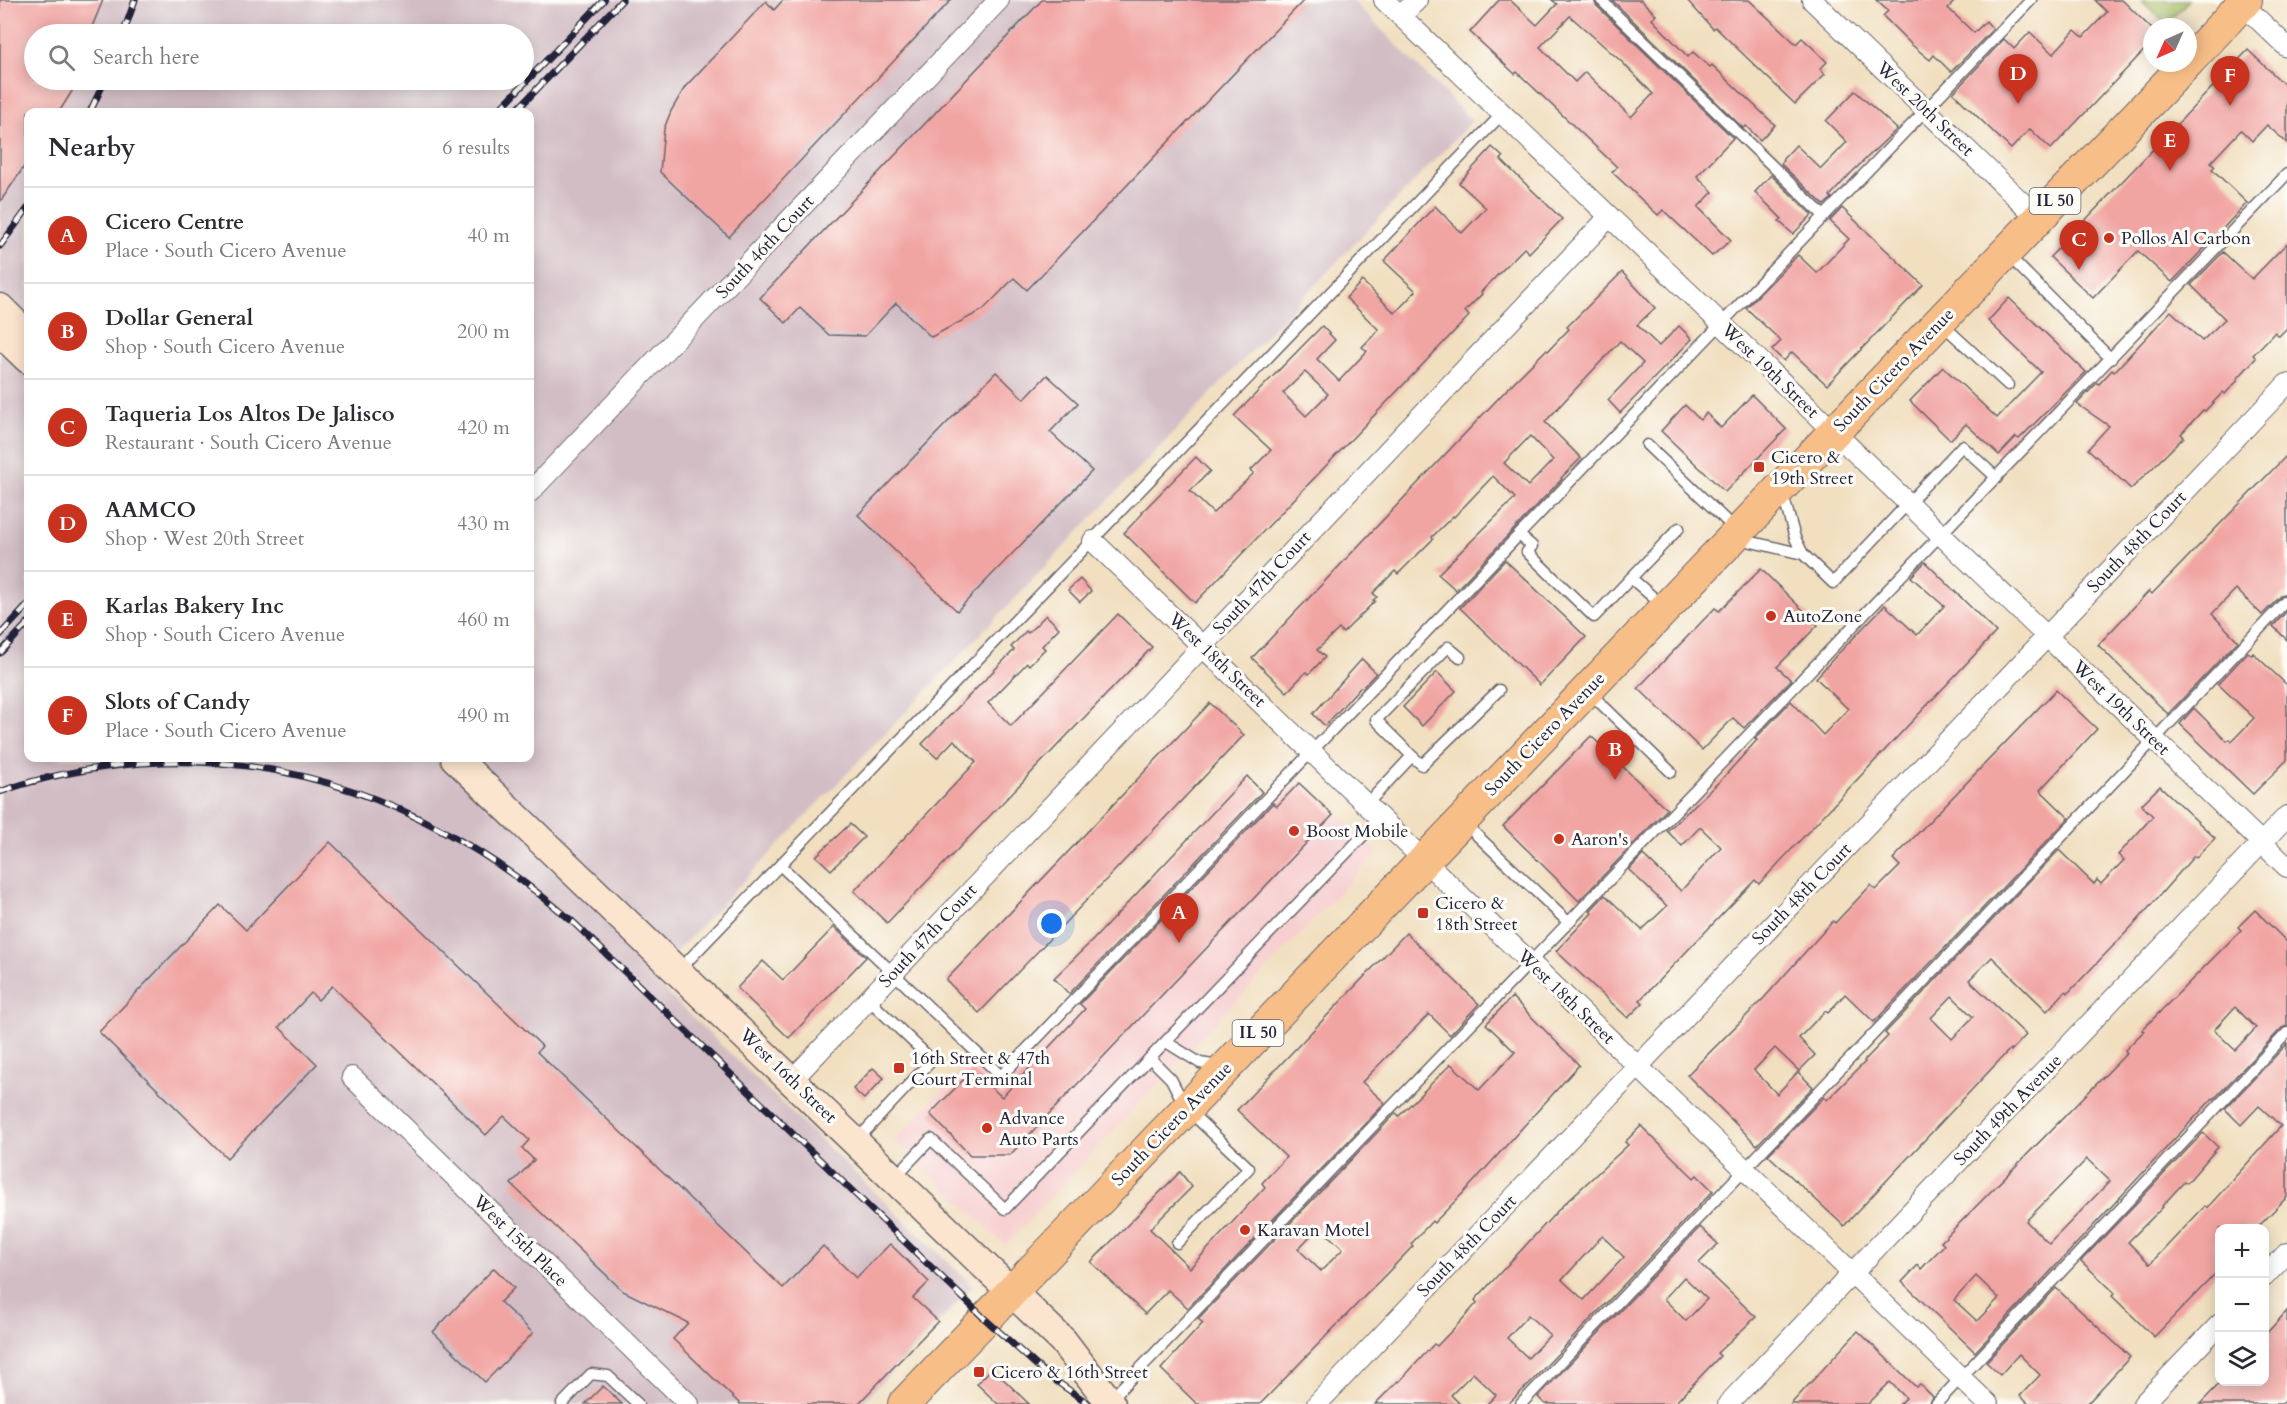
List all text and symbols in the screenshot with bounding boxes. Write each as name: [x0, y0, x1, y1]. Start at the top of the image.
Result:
north arrow: [2143, 18, 2197, 72]
search box: [24, 24, 534, 90]
icon: search: [45, 41, 78, 74]
text: Search here: [93, 42, 200, 72]
pin: D: [1998, 54, 2038, 104]
street label: West 20th Street: [1870, 55, 1979, 162]
pin: F: [2210, 57, 2250, 106]
pin: E: [2150, 122, 2190, 171]
text: Nearby: [48, 130, 136, 165]
text: 6 results: [442, 134, 510, 161]
road number: IL 50: [2030, 188, 2080, 214]
street label: South 46th Court: [710, 189, 820, 304]
text: Cicero Centre: [105, 207, 244, 237]
pin: C: [2060, 220, 2098, 270]
text: A: [60, 222, 75, 249]
text: 40 m: [467, 222, 510, 249]
place label: Pollos Al Carbon: [2121, 226, 2252, 251]
marker: Pollos Al Carbon: [2102, 231, 2116, 245]
text: Place · South Cicero Avenue: [105, 237, 347, 264]
street label: South Cicero Avenue: [1828, 302, 1960, 438]
text: Dollar General: [105, 303, 253, 333]
street label: West 19th Street: [1715, 317, 1824, 424]
text: B: [60, 318, 75, 345]
text: 200 m: [457, 318, 510, 345]
text: Shop · South Cicero Avenue: [105, 333, 345, 360]
text: Taqueria Los Altos De Jalisco: [105, 399, 395, 429]
text: C: [60, 414, 75, 441]
text: 420 m: [457, 414, 510, 441]
text: Restaurant · South Cicero Avenue: [105, 429, 392, 456]
place label: Cicero & 19th Street: [1771, 445, 1853, 491]
marker: Cicero & 19th Street: [1752, 460, 1766, 474]
street label: South 48th Court: [2082, 485, 2193, 599]
text: AAMCO: [105, 495, 196, 525]
text: D: [59, 510, 76, 537]
text: 430 m: [457, 510, 510, 537]
text: Shop · West 20th Street: [105, 525, 304, 552]
street label: South 47th Court: [1207, 525, 1317, 640]
text: Karlas Bakery Inc: [105, 591, 284, 621]
place label: AutoZone: [1783, 604, 1862, 629]
text: E: [61, 606, 74, 633]
text: 460 m: [457, 606, 510, 633]
street label: West 18th Street: [1162, 606, 1271, 713]
marker: AutoZone: [1764, 609, 1778, 623]
text: Shop · South Cicero Avenue: [105, 621, 345, 648]
street label: West 19th Street: [2066, 654, 2175, 761]
street label: South Cicero Avenue: [1479, 666, 1611, 802]
text: Slots of Candy: [105, 687, 250, 717]
text: F: [62, 702, 73, 729]
text: 490 m: [457, 702, 510, 729]
text: Place · South Cicero Avenue: [105, 717, 347, 744]
pin: B: [1596, 730, 1634, 780]
place label: Boost Mobile: [1306, 819, 1408, 844]
marker: Boost Mobile: [1287, 824, 1301, 838]
place label: Aaron's: [1571, 827, 1628, 852]
marker: Aaron's: [1552, 832, 1566, 846]
street label: South 48th Court: [1747, 837, 1858, 951]
street label: South 47th Court: [873, 878, 983, 993]
place label: Cicero & 18th Street: [1435, 891, 1517, 937]
pin: A: [1160, 894, 1198, 943]
marker: Cicero & 18th Street: [1416, 906, 1430, 920]
your location: [1037, 909, 1066, 938]
street label: West 18th Street: [1511, 943, 1620, 1050]
road number: IL 50: [1232, 1020, 1284, 1046]
street label: West 16th Street: [733, 1022, 842, 1129]
place label: 16th Street & 47th Court Terminal: [911, 1046, 1050, 1092]
street label: South 49th Avenue: [1948, 1049, 2068, 1171]
street label: South Cicero Avenue: [1106, 1056, 1238, 1192]
marker: 16th Street & 47th Court Terminal: [892, 1061, 906, 1075]
place label: Advance Auto Parts: [999, 1106, 1079, 1152]
marker: Advance Auto Parts: [980, 1121, 994, 1135]
street label: West 15th Place: [466, 1189, 573, 1293]
street label: South 48th Court: [1412, 1189, 1523, 1303]
place label: Karavan Motel: [1257, 1218, 1370, 1243]
marker: Karavan Motel: [1238, 1223, 1252, 1237]
map controls: [2215, 1224, 2269, 1386]
button: +: [2215, 1224, 2269, 1278]
button: −: [2215, 1278, 2269, 1332]
button: layers: [2215, 1332, 2269, 1386]
place label: Cicero & 16th Street: [991, 1360, 1148, 1385]
marker: Cicero & 16th Street: [972, 1365, 986, 1379]

